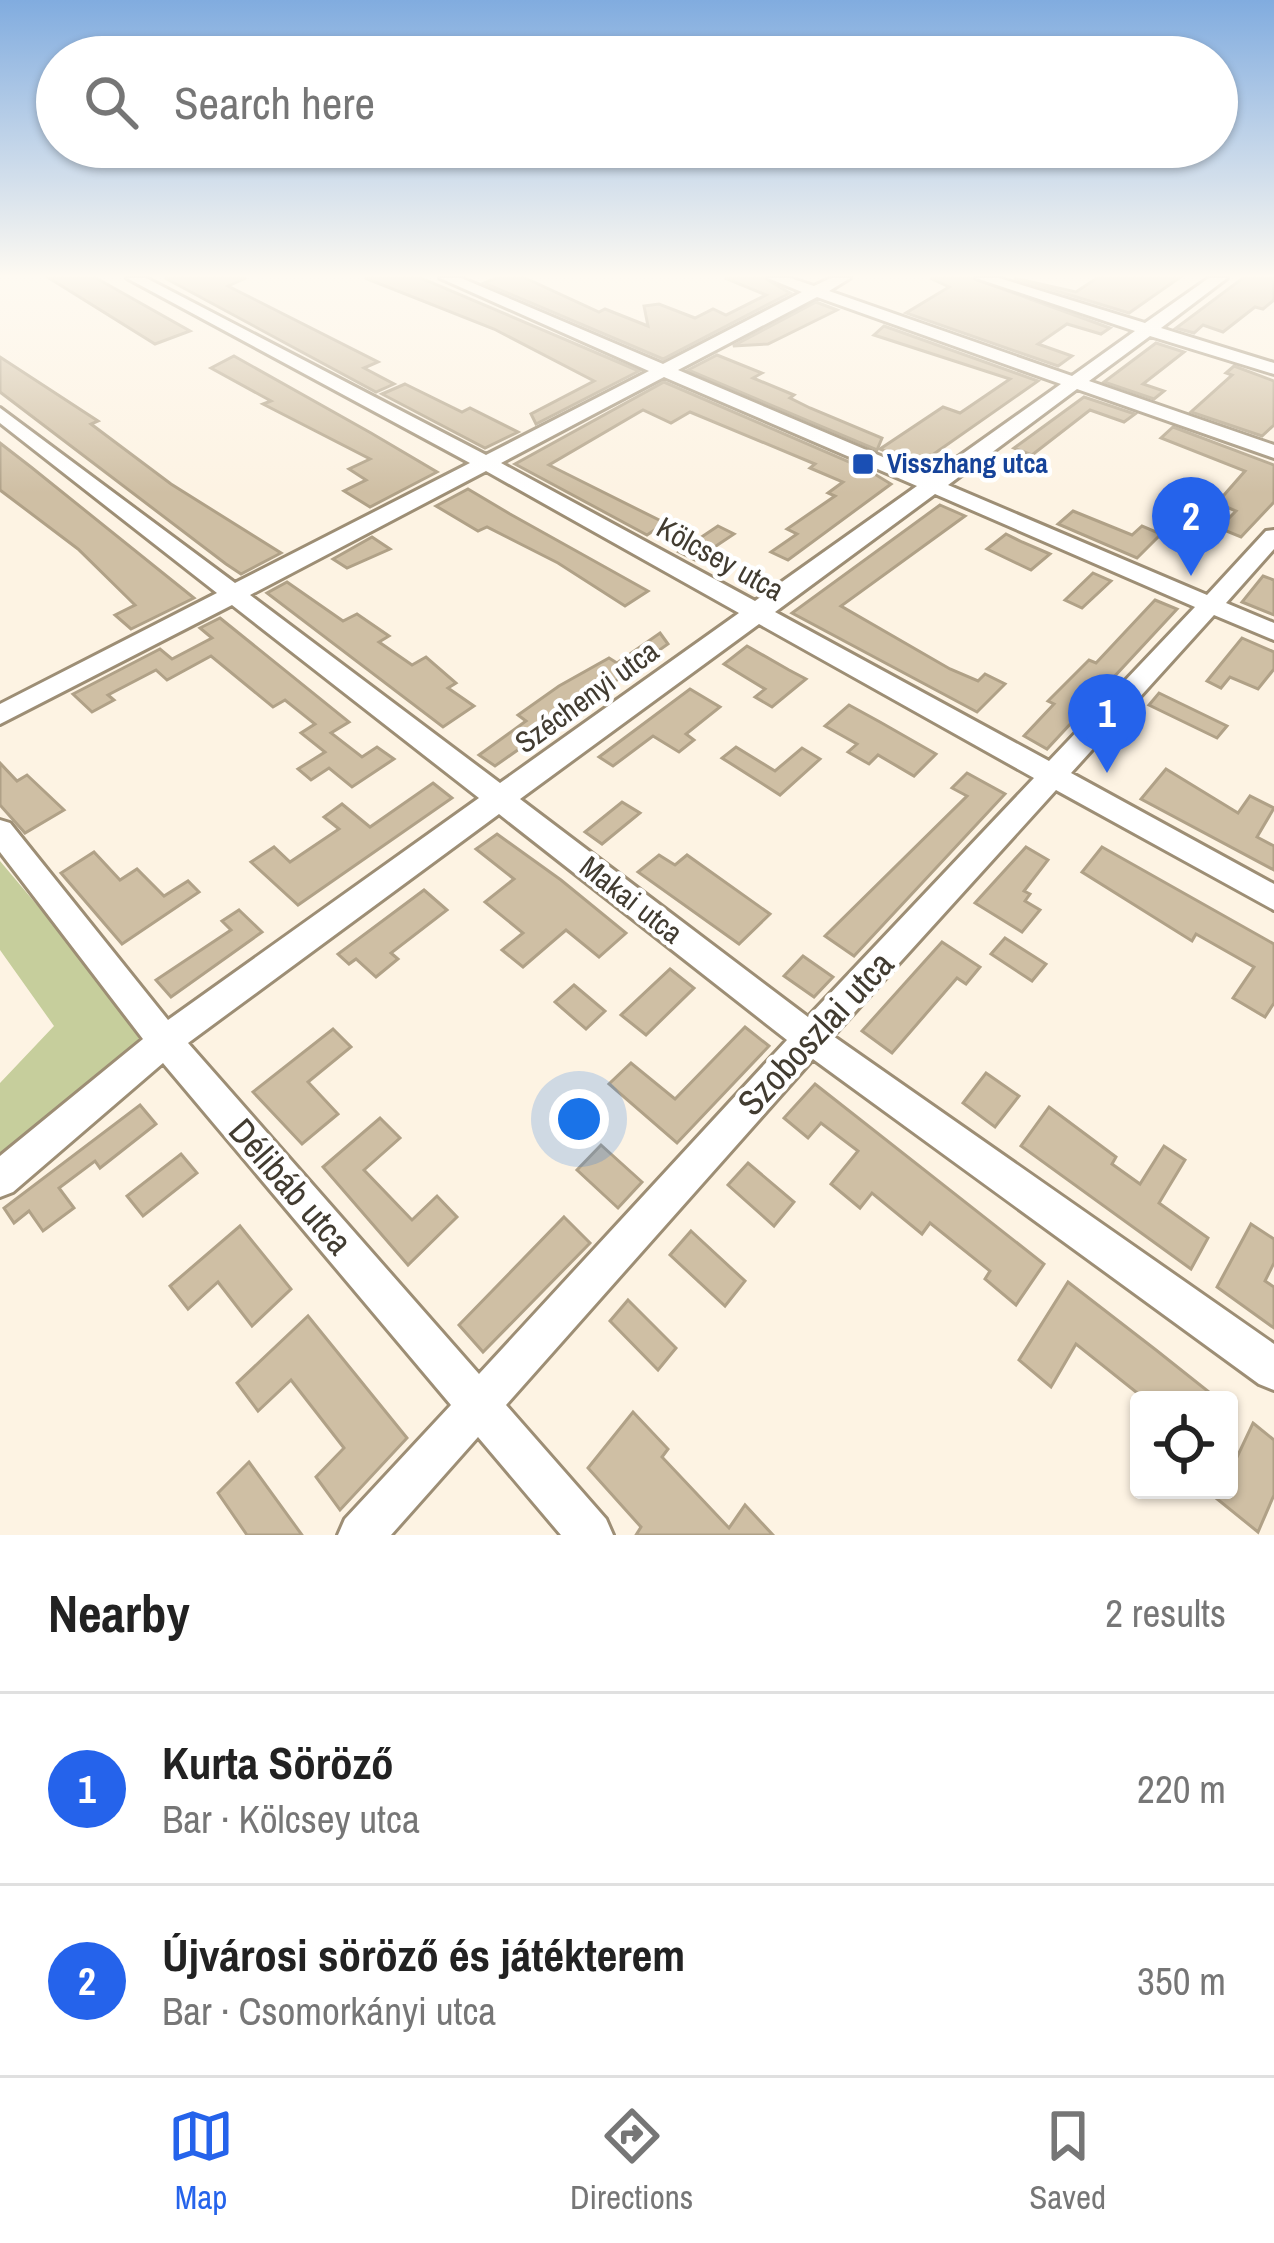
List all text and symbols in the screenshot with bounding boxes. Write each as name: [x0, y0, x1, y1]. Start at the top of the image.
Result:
search box: [36, 36, 1238, 168]
icon: search: [78, 69, 144, 135]
text: Search here: [174, 72, 375, 133]
place label: Visszhang utca: [887, 445, 1048, 481]
marker: Visszhang utca: [850, 451, 876, 477]
pin: 2: [1152, 477, 1230, 576]
street label: Kölcsey utca: [650, 507, 791, 610]
street label: Széchenyi utca: [507, 630, 666, 762]
pin: 1: [1068, 674, 1146, 773]
street label: Makai utca: [572, 846, 692, 952]
street label: Szoboszlai utca: [726, 940, 904, 1126]
your location: [549, 1089, 609, 1149]
street label: Délibáb utca: [219, 1108, 363, 1264]
map controls: [1130, 1391, 1238, 1499]
button: locate: [1130, 1391, 1238, 1499]
text: Nearby: [48, 1579, 190, 1648]
text: 2 results: [1105, 1587, 1226, 1639]
text: Kurta Söröző: [162, 1732, 394, 1793]
text: 1: [78, 1763, 96, 1815]
text: 220 m: [1137, 1763, 1226, 1815]
text: Bar · Kölcsey utca: [162, 1793, 420, 1845]
text: Újvárosi söröző és játékterem: [162, 1924, 685, 1985]
text: 2: [78, 1955, 96, 2007]
text: 350 m: [1137, 1955, 1226, 2007]
text: Bar · Csomorkányi utca: [162, 1985, 496, 2037]
tab: Map: [168, 2103, 234, 2219]
tab: Directions: [570, 2103, 693, 2219]
tab: Saved: [1029, 2103, 1106, 2219]

